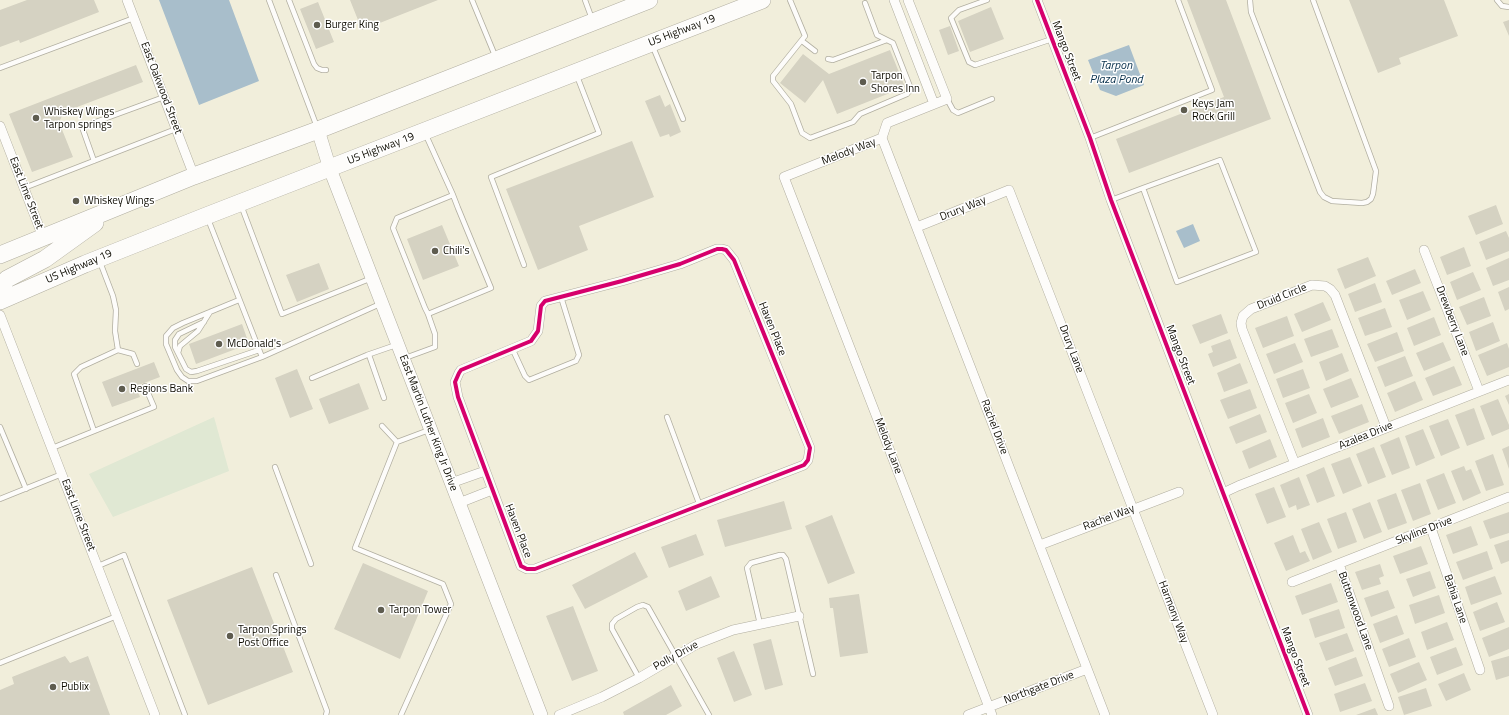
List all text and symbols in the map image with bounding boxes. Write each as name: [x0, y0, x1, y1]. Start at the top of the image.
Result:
street label: US Highway 19: [647, 12, 717, 50]
place label: Burger King: [325, 18, 379, 32]
street label: Mango Street: [1049, 19, 1083, 83]
marker: Burger King: [312, 20, 322, 30]
street label: East Oakwood Street: [137, 40, 185, 136]
water label: Tarpon Plaza Pond: [1089, 59, 1143, 87]
place label: Tarpon Shores Inn: [871, 69, 920, 95]
marker: Tarpon Shores Inn: [858, 77, 868, 87]
place label: Keys Jam Rock Grill: [1192, 97, 1235, 123]
place label: Whiskey Wings Tarpon springs: [44, 105, 114, 131]
marker: Keys Jam Rock Grill: [1179, 105, 1189, 115]
marker: Whiskey Wings Tarpon springs: [31, 113, 41, 123]
street label: US Highway 19: [346, 130, 416, 168]
street label: Melody Way: [820, 136, 878, 168]
street label: East Lime Street: [6, 155, 46, 231]
place label: Whiskey Wings: [84, 194, 154, 208]
street label: Drury Way: [938, 194, 988, 224]
marker: Whiskey Wings: [71, 196, 81, 206]
place label: Chili's: [443, 244, 470, 258]
marker: Chili's: [430, 246, 440, 256]
street label: US Highway 19: [44, 247, 114, 287]
street label: Druid Circle: [1255, 281, 1309, 313]
street label: Drewberry Lane: [1433, 284, 1471, 358]
street label: Haven Place: [755, 300, 789, 358]
street label: Drury Lane: [1056, 323, 1086, 375]
street label: Mango Street: [1163, 323, 1197, 387]
place label: McDonald's: [227, 337, 281, 351]
marker: McDonald's: [214, 339, 224, 349]
street label: East Martin Luther King Jr Drive: [396, 353, 460, 493]
place label: Regions Bank: [130, 382, 193, 396]
marker: Regions Bank: [117, 384, 127, 394]
street label: Rachel Drive: [978, 398, 1010, 456]
street label: Melody Lane: [871, 416, 905, 476]
street label: Azalea Drive: [1337, 419, 1395, 453]
street label: East Lime Street: [58, 477, 98, 553]
street label: Haven Place: [502, 502, 534, 560]
street label: Rachel Way: [1081, 502, 1137, 534]
street label: Skyline Drive: [1394, 514, 1454, 548]
street label: Buttonwood Lane: [1335, 570, 1375, 652]
street label: Bahia Lane: [1440, 573, 1470, 625]
street label: Harmony Way: [1155, 579, 1191, 645]
place label: Tarpon Tower: [389, 603, 451, 617]
marker: Tarpon Tower: [376, 605, 386, 615]
place label: Tarpon Springs Post Office: [238, 623, 307, 649]
street label: Mango Street: [1278, 625, 1312, 689]
marker: Tarpon Springs Post Office: [225, 631, 235, 641]
street label: Polly Drive: [651, 638, 701, 674]
street label: Northgate Drive: [1002, 669, 1076, 707]
place label: Publix: [61, 680, 89, 694]
marker: Publix: [48, 682, 58, 692]

